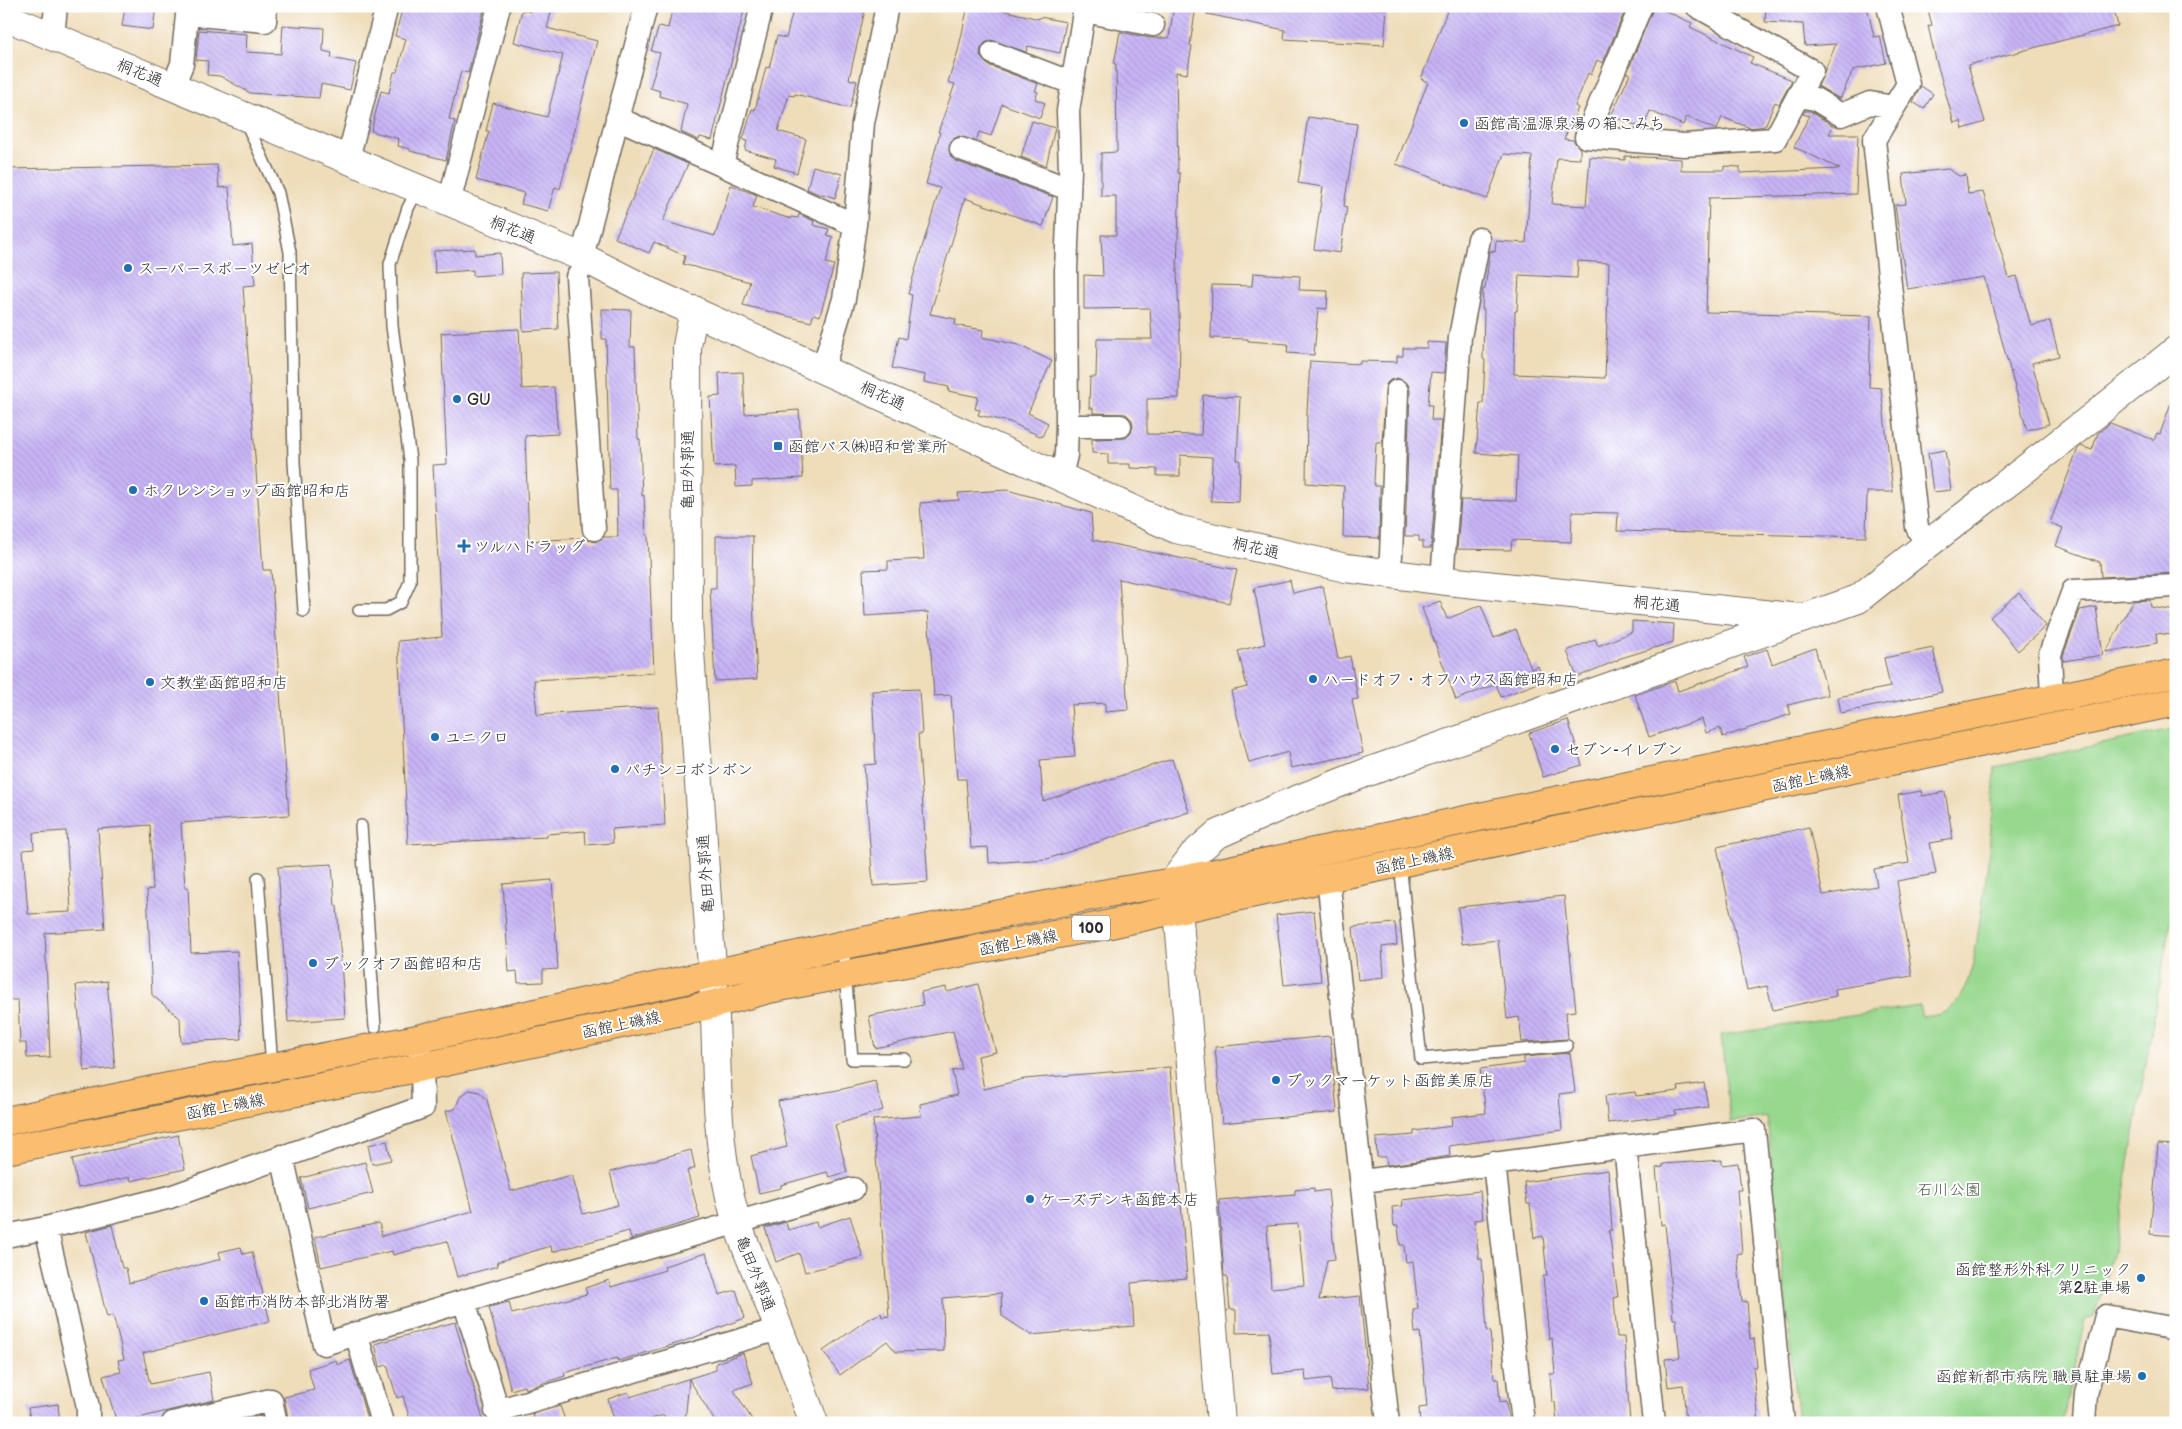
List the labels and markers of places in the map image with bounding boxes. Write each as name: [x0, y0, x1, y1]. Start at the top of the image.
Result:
place label: 函館高温源泉湯の箱こみち: [1474, 115, 1665, 134]
marker: 函館高温源泉湯の箱こみち: [1458, 117, 1470, 129]
place label: スーパースポーツゼビオ: [138, 260, 312, 279]
marker: スーパースポーツゼビオ: [122, 262, 134, 274]
place label: GU: [467, 391, 491, 410]
marker: GU: [451, 393, 463, 405]
place label: 函館バス㈱昭和営業所: [788, 438, 948, 457]
marker: 函館バス㈱昭和営業所: [772, 440, 784, 452]
place label: ホクレンショップ函館昭和店: [143, 482, 350, 501]
marker: ホクレンショップ函館昭和店: [127, 484, 139, 496]
place label: ツルハドラッグ: [474, 538, 585, 557]
marker: ツルハドラッグ: [458, 540, 470, 552]
place label: ハードオフ・オフハウス函館昭和店: [1323, 671, 1578, 690]
marker: ハードオフ・オフハウス函館昭和店: [1307, 673, 1319, 685]
place label: 文教堂函館昭和店: [160, 674, 288, 693]
marker: 文教堂函館昭和店: [144, 676, 156, 688]
place label: ユニクロ: [445, 729, 509, 748]
marker: ユニクロ: [429, 731, 441, 743]
place label: セブン-イレブン: [1565, 741, 1683, 760]
marker: セブン-イレブン: [1549, 743, 1561, 755]
place label: パチンコボンボン: [625, 761, 753, 780]
marker: パチンコボンボン: [609, 763, 621, 775]
place label: ブックオフ函館昭和店: [323, 955, 483, 974]
marker: ブックオフ函館昭和店: [307, 957, 319, 969]
place label: ブックマーケット函館美原店: [1286, 1072, 1494, 1091]
marker: ブックマーケット函館美原店: [1270, 1074, 1282, 1086]
place label: ケーズデンキ函館本店: [1040, 1191, 1199, 1210]
marker: ケーズデンキ函館本店: [1024, 1193, 1036, 1205]
place label: 函館整形外科クリニック 第2駐車場: [1955, 1261, 2131, 1298]
marker: 函館整形外科クリニック 第2駐車場: [2135, 1272, 2147, 1284]
place label: 函館市消防本部北消防署: [214, 1293, 390, 1312]
marker: 函館市消防本部北消防署: [198, 1295, 210, 1307]
place label: 函館新都市病院 職員駐車場: [1936, 1368, 2132, 1387]
marker: 函館新都市病院 職員駐車場: [2136, 1370, 2148, 1382]

